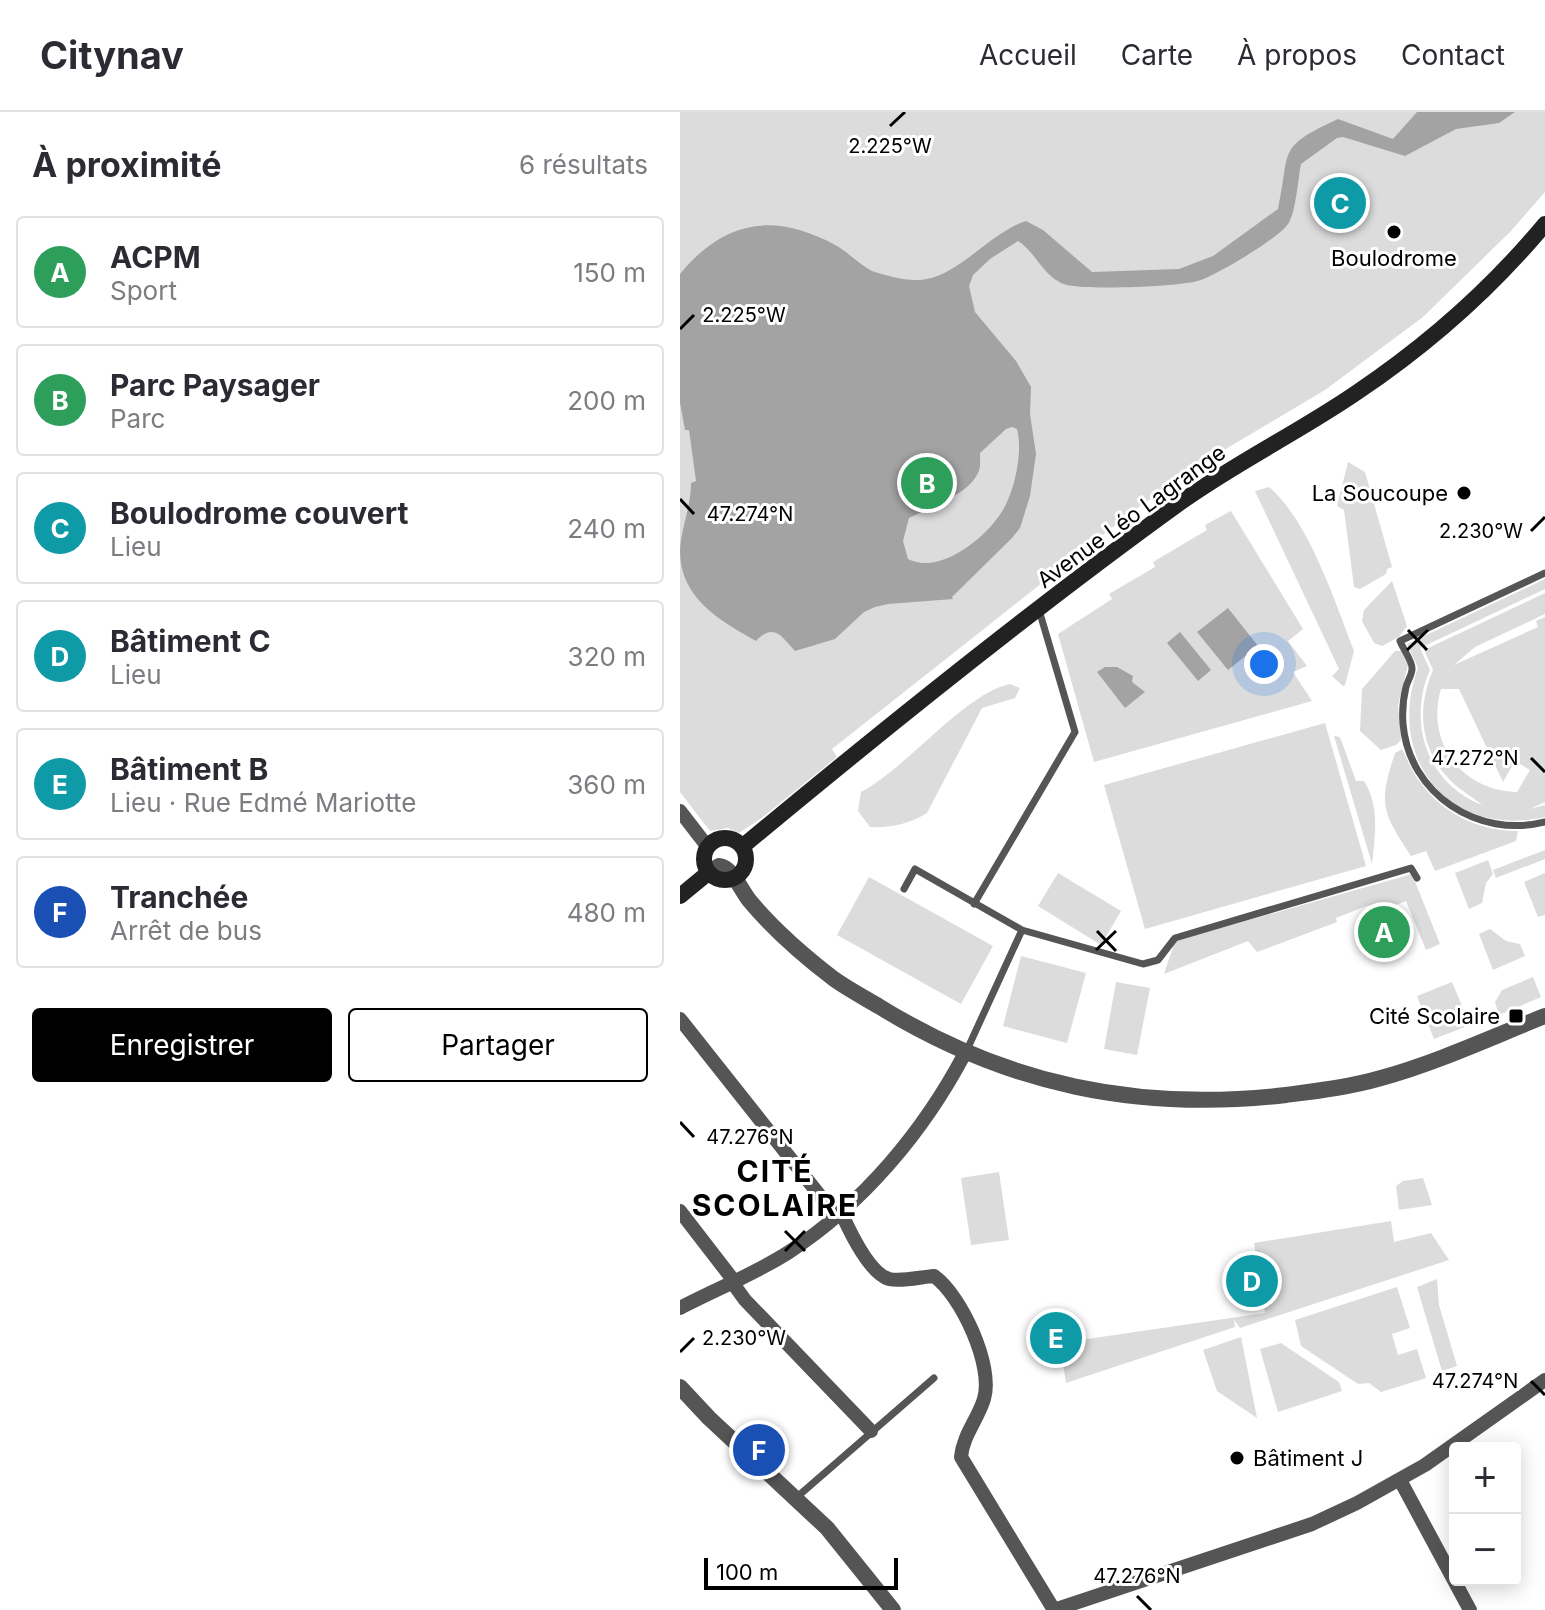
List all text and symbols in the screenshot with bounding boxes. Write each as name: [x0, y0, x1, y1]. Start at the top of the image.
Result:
text: Citynav: [40, 32, 184, 78]
text: Accueil: [979, 38, 1077, 72]
text: Carte: [1121, 38, 1193, 72]
text: À propos: [1237, 38, 1357, 72]
text: Contact: [1401, 38, 1505, 72]
text: 2.225°W: [848, 134, 932, 158]
text: À proximité: [32, 144, 222, 185]
text: 6 résultats: [519, 149, 648, 180]
pin: C: [1314, 173, 1366, 233]
marker: Boulodrome: [1385, 223, 1403, 241]
text: ACPM: [110, 239, 201, 275]
place label: Boulodrome: [1331, 245, 1457, 271]
text: A: [50, 257, 70, 288]
text: 150 m: [573, 257, 646, 288]
text: Sport: [110, 275, 177, 306]
text: 2.225°W: [702, 303, 786, 327]
text: Parc Paysager: [110, 367, 320, 403]
text: B: [51, 385, 69, 416]
text: 200 m: [567, 385, 646, 416]
text: Parc: [110, 403, 165, 434]
street label: Avenue Léo Lagrange: [1032, 439, 1230, 593]
pin: B: [901, 453, 953, 513]
place label: La Soucoupe: [1312, 480, 1448, 506]
marker: La Soucoupe: [1455, 484, 1473, 502]
text: Boulodrome couvert: [110, 495, 408, 531]
text: 47.274°N: [707, 502, 793, 526]
text: C: [50, 513, 70, 544]
text: 240 m: [567, 513, 646, 544]
text: 2.230°W: [1439, 519, 1523, 543]
text: Lieu: [110, 531, 162, 562]
text: Bâtiment C: [110, 623, 271, 659]
text: D: [51, 641, 69, 672]
text: 320 m: [568, 641, 646, 672]
your location: [1244, 644, 1284, 684]
text: Lieu: [110, 659, 162, 690]
text: 47.272°N: [1431, 746, 1519, 770]
text: Bâtiment B: [110, 751, 268, 787]
text: E: [52, 769, 68, 800]
text: 360 m: [567, 769, 646, 800]
text: Lieu · Rue Edmé Mariotte: [110, 787, 416, 818]
text: Tranchée: [110, 879, 248, 915]
text: F: [52, 897, 68, 928]
text: 480 m: [567, 897, 646, 928]
pin: A: [1358, 902, 1410, 962]
text: Arrêt de bus: [110, 915, 262, 946]
place label: Cité Scolaire: [1369, 1003, 1500, 1029]
marker: Cité Scolaire: [1507, 1007, 1525, 1025]
button: Enregistrer: [32, 1008, 332, 1082]
button: Partager: [348, 1008, 648, 1082]
text: 47.276°N: [706, 1125, 794, 1149]
district label: CITÉ SCOLAIRE: [692, 1153, 858, 1223]
pin: D: [1226, 1251, 1278, 1311]
pin: E: [1030, 1308, 1082, 1368]
text: 2.230°W: [702, 1326, 786, 1350]
text: 47.274°N: [1432, 1369, 1518, 1393]
pin: F: [733, 1420, 785, 1480]
map controls: [1449, 1442, 1521, 1586]
button: +: [1449, 1442, 1521, 1514]
place label: Bâtiment J: [1253, 1445, 1363, 1471]
marker: Bâtiment J: [1228, 1449, 1246, 1467]
button: −: [1449, 1514, 1521, 1586]
scale bar: [704, 1554, 898, 1590]
text: 100 m: [716, 1559, 778, 1585]
text: 47.276°N: [1093, 1564, 1181, 1588]

